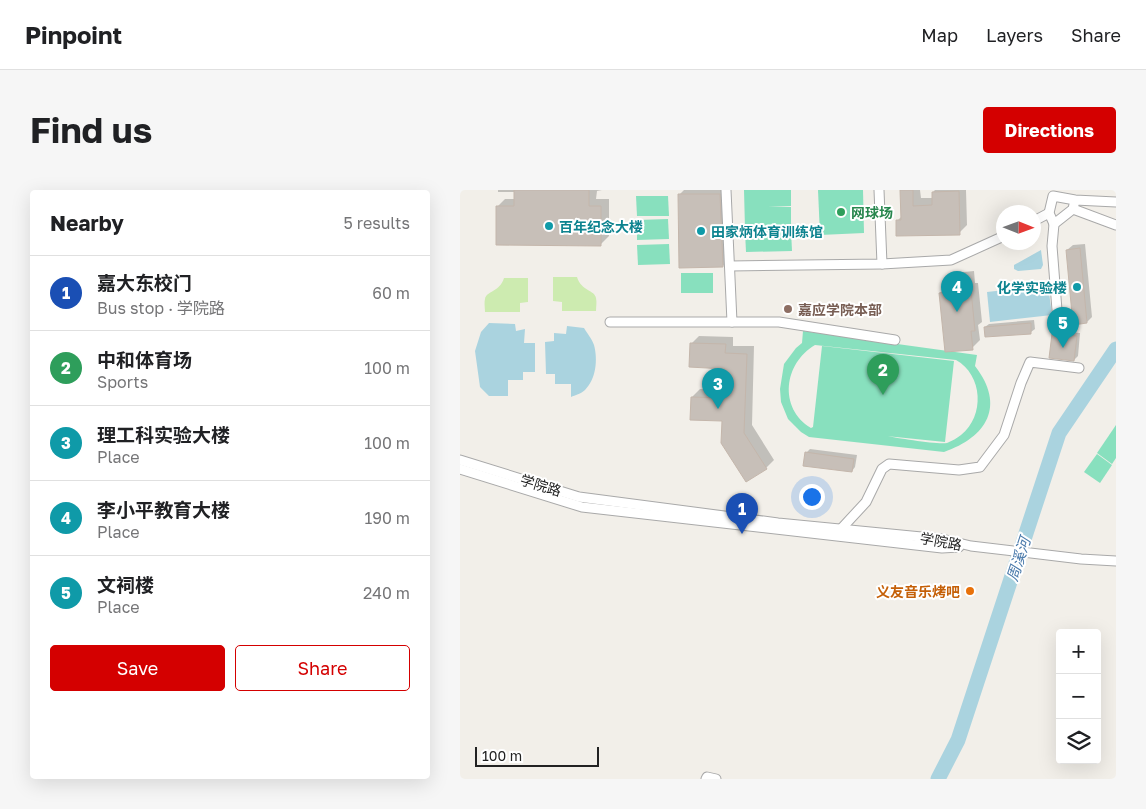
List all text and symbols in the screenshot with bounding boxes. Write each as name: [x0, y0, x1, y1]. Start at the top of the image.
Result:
text: Pinpoint: [25, 20, 122, 49]
text: Map: [921, 24, 958, 46]
text: Layers: [986, 24, 1043, 46]
text: Share: [1071, 24, 1121, 46]
button: Directions: [983, 107, 1116, 153]
text: Find us: [30, 109, 152, 151]
place label: 网球场: [851, 204, 893, 221]
north arrow: [996, 205, 1041, 250]
marker: 网球场: [835, 206, 847, 218]
text: Nearby: [50, 210, 124, 236]
text: 5 results: [344, 213, 410, 233]
place label: 百年纪念大楼: [559, 218, 643, 235]
marker: 百年纪念大楼: [543, 220, 555, 232]
place label: 田家炳体育训练馆: [711, 223, 823, 240]
marker: 田家炳体育训练馆: [695, 225, 707, 237]
text: 嘉大东校门: [97, 271, 192, 294]
pin: 4: [941, 271, 973, 312]
place label: 化学实验楼: [997, 279, 1067, 296]
marker: 化学实验楼: [1071, 281, 1083, 293]
text: 1: [62, 283, 70, 303]
text: 60 m: [372, 283, 410, 303]
text: Bus stop · 学院路: [97, 298, 225, 318]
place label: 嘉应学院本部: [798, 301, 882, 318]
marker: 嘉应学院本部: [782, 303, 794, 315]
pin: 5: [1047, 307, 1079, 348]
text: 中和体育场: [97, 348, 192, 371]
pin: 2: [867, 354, 899, 395]
text: 2: [61, 358, 71, 378]
text: 100 m: [364, 358, 410, 378]
pin: 3: [702, 368, 734, 409]
text: Sports: [97, 372, 148, 392]
text: 理工科实验大楼: [97, 423, 230, 446]
text: 3: [61, 433, 71, 453]
text: 100 m: [364, 433, 410, 453]
text: Place: [97, 447, 140, 467]
street label: 学院路: [518, 471, 564, 499]
your location: [799, 484, 825, 510]
pin: 1: [726, 493, 758, 534]
text: 李小平教育大楼: [97, 498, 230, 521]
text: 4: [61, 508, 71, 528]
text: 190 m: [364, 508, 410, 528]
text: Place: [97, 522, 140, 542]
street label: 学院路: [919, 529, 963, 553]
water label: 周溪河: [1002, 532, 1034, 583]
text: 文祠楼: [97, 573, 154, 596]
text: 5: [61, 583, 71, 603]
text: 240 m: [363, 583, 410, 603]
place label: 义友音乐烤吧: [876, 583, 960, 600]
marker: 义友音乐烤吧: [964, 585, 976, 597]
text: Place: [97, 597, 140, 617]
map controls: [1056, 629, 1101, 764]
button: +: [1056, 629, 1101, 674]
button: Save: [50, 645, 225, 691]
button: Share: [235, 645, 410, 691]
button: −: [1056, 674, 1101, 719]
button: layers: [1056, 719, 1101, 764]
scale bar: [475, 744, 599, 767]
text: 100 m: [482, 747, 522, 764]

